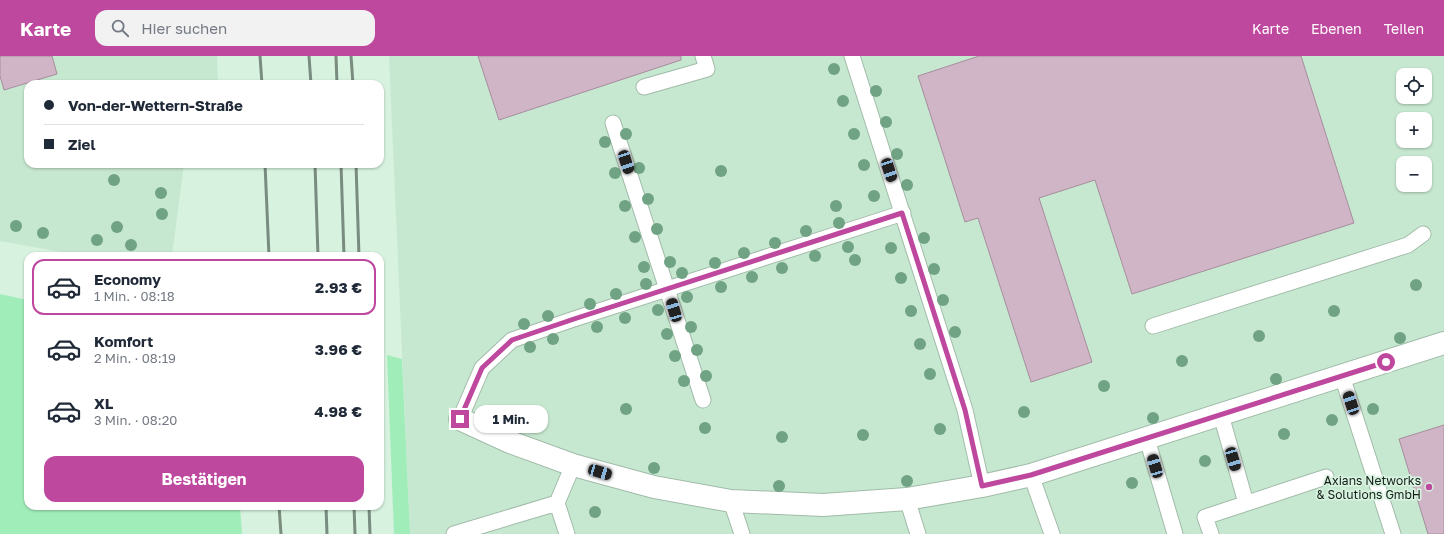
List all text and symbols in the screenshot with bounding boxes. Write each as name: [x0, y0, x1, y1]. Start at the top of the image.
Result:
search box: [95, 10, 375, 46]
text: Karte: [20, 17, 71, 40]
icon: search: [109, 17, 131, 39]
text: Hier suchen: [141, 19, 227, 37]
text: Karte: [1252, 20, 1289, 37]
text: Ebenen: [1311, 20, 1362, 37]
text: Teilen: [1384, 20, 1424, 37]
map controls: [1396, 68, 1432, 192]
button: locate: [1396, 68, 1432, 104]
text: Von-der-Wettern-Straße: [68, 96, 243, 114]
button: +: [1396, 112, 1432, 148]
text: Ziel: [68, 135, 95, 153]
car: [617, 149, 635, 175]
button: −: [1396, 156, 1432, 192]
car: [880, 157, 898, 183]
icon: car: [46, 269, 82, 305]
text: Economy: [94, 270, 161, 288]
text: 2.93 €: [315, 278, 362, 296]
text: 1 Min. · 08:18: [94, 288, 175, 304]
car: [665, 297, 683, 323]
icon: car: [46, 331, 82, 367]
text: Komfort: [94, 332, 153, 350]
text: 3.96 €: [315, 340, 362, 358]
text: 2 Min. · 08:19: [94, 350, 176, 366]
route start: [1377, 353, 1395, 371]
car: [1342, 390, 1360, 416]
icon: car: [46, 393, 82, 429]
text: XL: [94, 394, 113, 412]
text: 4.98 €: [314, 402, 362, 420]
callout: 1 Min.: [474, 405, 548, 433]
route end: [451, 410, 469, 428]
text: 1 Min.: [492, 411, 530, 427]
text: 3 Min. · 08:20: [94, 412, 177, 428]
car: [1224, 446, 1242, 472]
car: [1146, 453, 1164, 479]
button: Bestätigen: [44, 456, 364, 502]
car: [587, 463, 613, 481]
place label: Axians Networks & Solutions GmbH: [1316, 473, 1421, 502]
marker: Axians Networks & Solutions GmbH: [1424, 482, 1434, 492]

